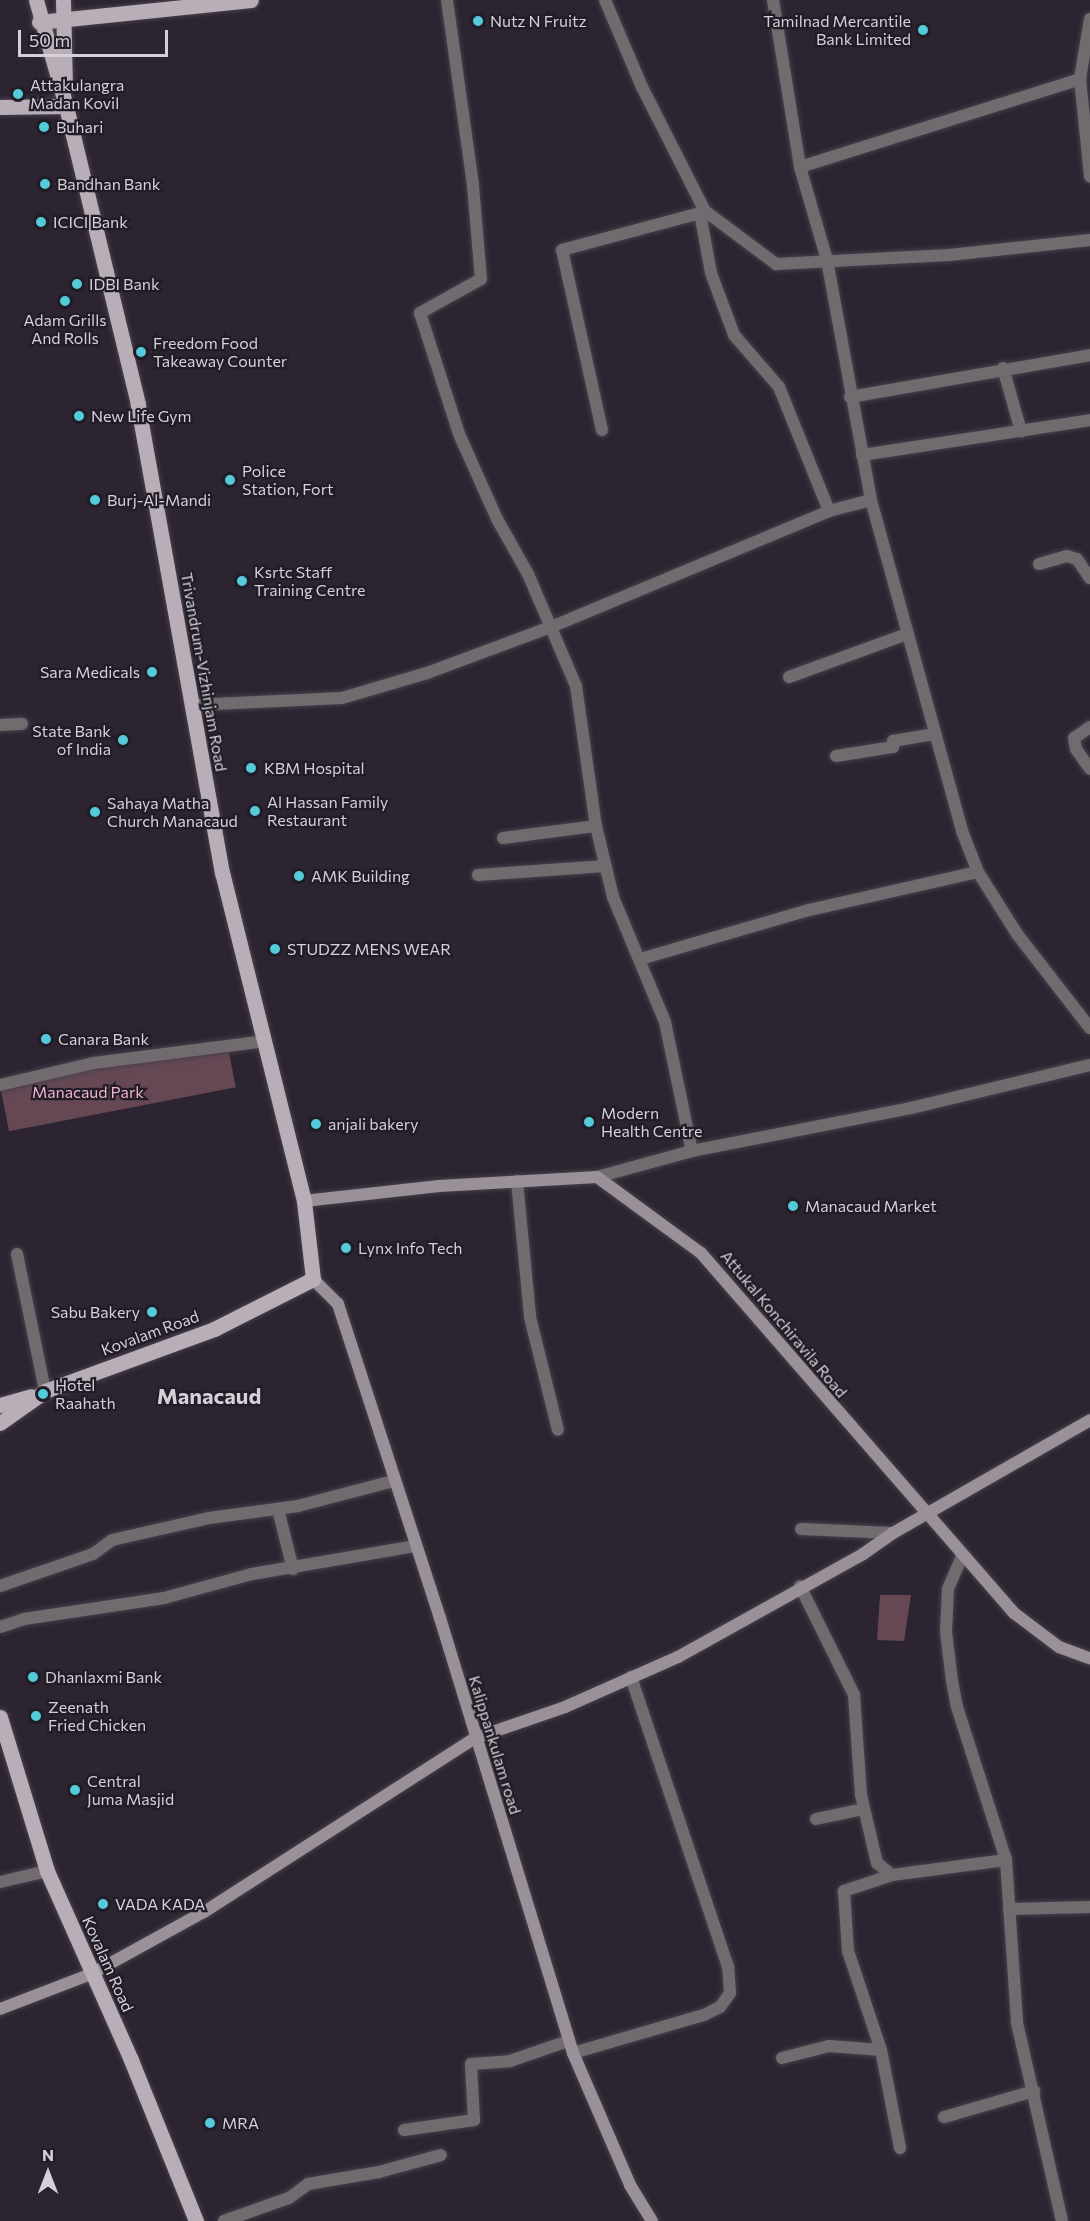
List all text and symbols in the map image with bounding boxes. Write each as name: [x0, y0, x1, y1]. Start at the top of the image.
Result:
place label: Nutz N Fruitz: [490, 11, 587, 31]
place label: Tamilnad Mercantile Bank Limited: [763, 11, 911, 49]
marker: Nutz N Fruitz: [471, 14, 485, 28]
scale bar: [21, 18, 171, 56]
marker: Tamilnad Mercantile Bank Limited: [916, 23, 930, 37]
text: 50 m: [29, 29, 70, 51]
place label: Attakulangra Madan Kovil: [30, 75, 124, 113]
marker: Attakulangra Madan Kovil: [11, 87, 25, 101]
place label: Buhari: [56, 117, 103, 137]
marker: Buhari: [37, 120, 51, 134]
place label: Bandhan Bank: [57, 174, 160, 194]
marker: Bandhan Bank: [38, 177, 52, 191]
place label: ICICI Bank: [53, 212, 128, 232]
marker: ICICI Bank: [34, 215, 48, 229]
place label: IDBI Bank: [89, 274, 160, 294]
marker: IDBI Bank: [70, 277, 84, 291]
marker: Adam Grills And Rolls: [58, 294, 72, 308]
place label: Adam Grills And Rolls: [24, 310, 106, 348]
place label: Freedom Food Takeaway Counter: [153, 333, 287, 371]
marker: Freedom Food Takeaway Counter: [134, 345, 148, 359]
place label: New Life Gym: [91, 406, 191, 426]
marker: New Life Gym: [72, 409, 86, 423]
place label: Police Station, Fort: [242, 461, 334, 499]
marker: Police Station, Fort: [223, 473, 237, 487]
place label: Burj-Al-Mandi: [107, 490, 211, 510]
marker: Burj-Al-Mandi: [88, 493, 102, 507]
place label: Ksrtc Staff Training Centre: [254, 562, 365, 600]
street label: Trivandrum-Vizhinjam Road: [177, 571, 231, 773]
marker: Ksrtc Staff Training Centre: [235, 574, 249, 588]
place label: Sara Medicals: [40, 662, 140, 682]
marker: Sara Medicals: [145, 665, 159, 679]
place label: State Bank of India: [32, 721, 111, 759]
marker: State Bank of India: [116, 733, 130, 747]
place label: KBM Hospital: [264, 758, 365, 778]
marker: KBM Hospital: [242, 759, 260, 777]
place label: Al Hassan Family Restaurant: [267, 792, 388, 830]
place label: Sahaya Matha Church Manacaud: [107, 793, 238, 831]
marker: Al Hassan Family Restaurant: [248, 804, 262, 818]
marker: Sahaya Matha Church Manacaud: [88, 805, 102, 819]
place label: AMK Building: [311, 866, 410, 886]
marker: AMK Building: [292, 869, 306, 883]
place label: STUDZZ MENS WEAR: [287, 939, 451, 959]
marker: STUDZZ MENS WEAR: [268, 942, 282, 956]
place label: Canara Bank: [58, 1029, 149, 1049]
marker: Canara Bank: [39, 1032, 53, 1046]
park label: Manacaud Park: [32, 1082, 144, 1102]
place label: Modern Health Centre: [601, 1103, 702, 1141]
place label: anjali bakery: [328, 1114, 418, 1134]
marker: Modern Health Centre: [582, 1115, 596, 1129]
marker: anjali bakery: [309, 1117, 323, 1131]
place label: Manacaud Market: [805, 1196, 937, 1216]
marker: Manacaud Market: [786, 1199, 800, 1213]
place label: Lynx Info Tech: [358, 1238, 462, 1258]
marker: Lynx Info Tech: [339, 1241, 353, 1255]
street label: Attukal Konchiravila Road: [717, 1246, 851, 1402]
place label: Sabu Bakery: [51, 1302, 140, 1322]
marker: Sabu Bakery: [145, 1305, 159, 1319]
street label: Kovalam Road: [98, 1306, 202, 1360]
place label: Hotel Raahath: [55, 1375, 116, 1413]
district label: Manacaud: [157, 1383, 261, 1409]
marker: Hotel Raahath: [36, 1387, 50, 1401]
place label: Dhanlaxmi Bank: [45, 1667, 162, 1687]
marker: Dhanlaxmi Bank: [26, 1670, 40, 1684]
street label: Kalippankulam road: [465, 1673, 525, 1817]
place label: Zeenath Fried Chicken: [48, 1697, 146, 1735]
marker: Zeenath Fried Chicken: [29, 1709, 43, 1723]
place label: Central Juma Masjid: [87, 1771, 174, 1809]
marker: Central Juma Masjid: [68, 1783, 82, 1797]
place label: VADA KADA: [115, 1894, 205, 1914]
marker: VADA KADA: [96, 1897, 110, 1911]
street label: Kovalam Road: [78, 1913, 138, 2015]
place label: MRA: [222, 2113, 259, 2133]
marker: MRA: [203, 2116, 217, 2130]
north arrow: [18, 2143, 78, 2203]
text: N: [42, 2145, 54, 2164]

